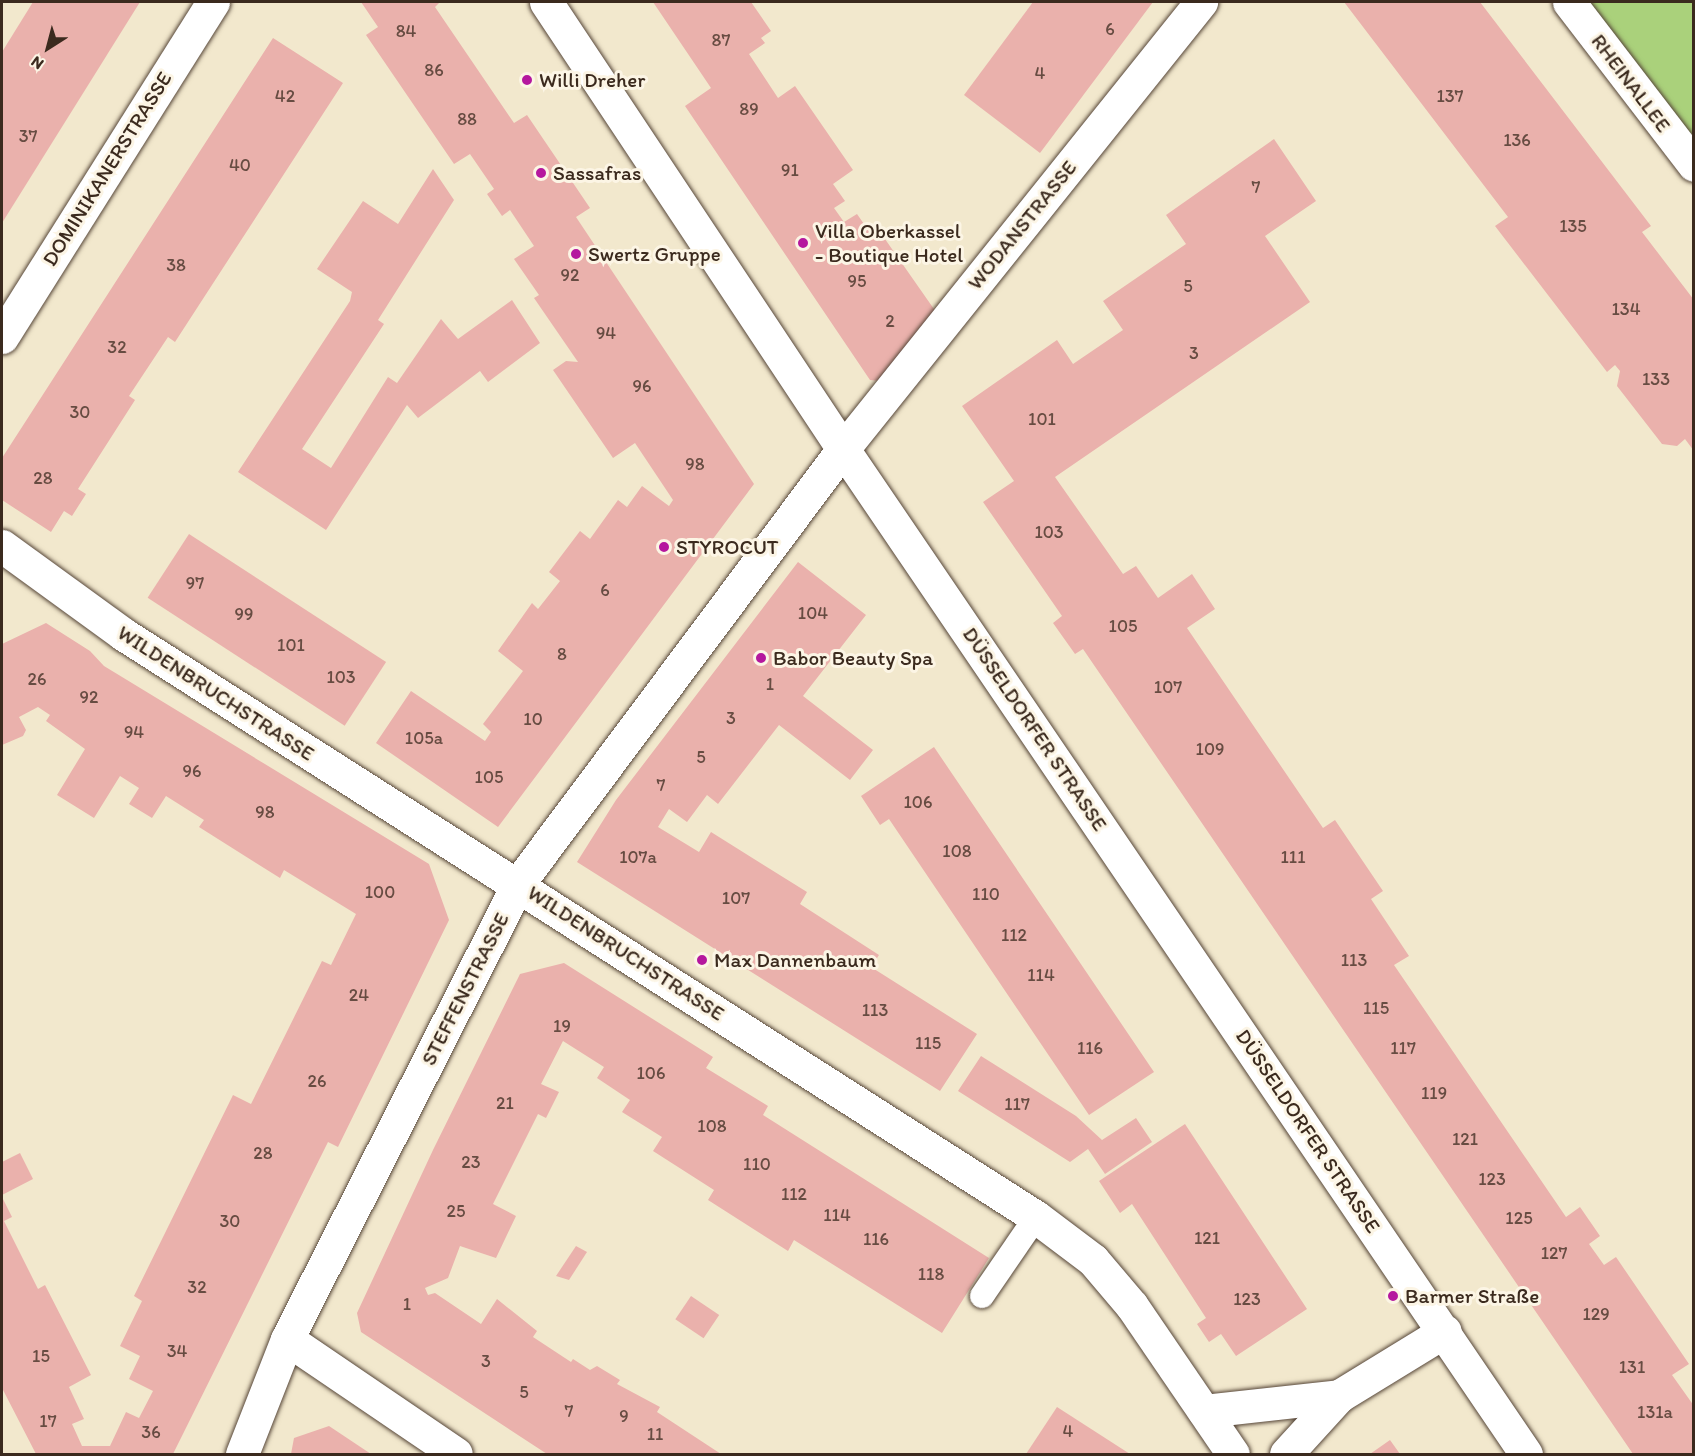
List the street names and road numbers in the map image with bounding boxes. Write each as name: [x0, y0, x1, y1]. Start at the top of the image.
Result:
street label: RHEINALLEE: [1586, 29, 1676, 137]
street label: DOMINIKANERSTRASSE: [37, 67, 177, 271]
street label: WODANSTRASSE: [962, 155, 1082, 295]
street label: WILDENBRUCHSTRASSE: [113, 620, 319, 766]
street label: DÜSSELDORFER STRASSE: [957, 622, 1113, 836]
street label: WILDENBRUCHSTRASSE: [523, 880, 729, 1026]
street label: STEFFENSTRASSE: [416, 909, 514, 1069]
street label: DÜSSELDORFER STRASSE: [1230, 1024, 1386, 1238]

